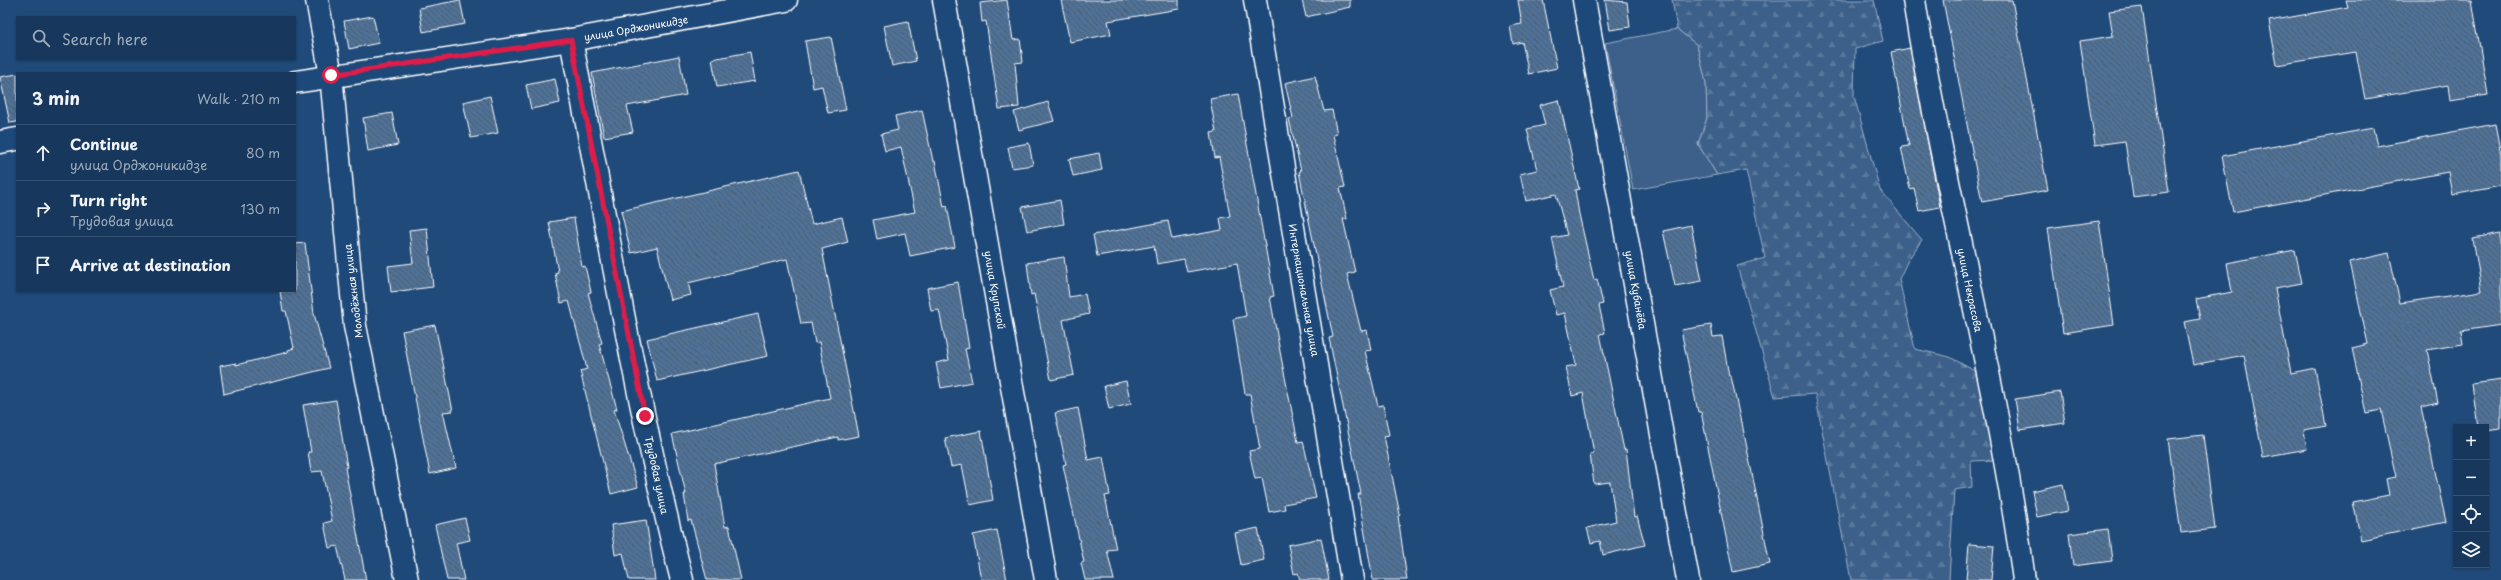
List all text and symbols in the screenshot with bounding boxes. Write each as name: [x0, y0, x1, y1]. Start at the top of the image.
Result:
street label: улица Орджоникидзе: [583, 11, 690, 44]
search box: [16, 16, 296, 60]
icon: search: [30, 27, 52, 49]
text: Search here: [62, 27, 148, 50]
route start: [322, 66, 340, 84]
text: 3 min: [32, 85, 80, 111]
text: Walk · 210 m: [197, 89, 280, 108]
text: Continue: [70, 132, 138, 155]
icon: ahead: [32, 142, 54, 164]
text: 80 m: [246, 143, 280, 162]
text: улица Орджоникидзе: [70, 155, 207, 174]
text: Turn right: [70, 188, 147, 211]
icon: right: [32, 198, 54, 220]
text: 130 m: [241, 199, 280, 218]
text: Трудовая улица: [70, 211, 173, 230]
street label: Интернациональная улица: [1285, 222, 1324, 358]
street label: Молодёжная улица: [339, 242, 366, 339]
street label: улица Некрасова: [1954, 247, 1987, 334]
street label: улица Крупской: [980, 249, 1010, 331]
street label: улица Кубанёва: [1621, 249, 1651, 332]
text: Arrive at destination: [70, 253, 231, 276]
icon: arrive: [32, 254, 54, 276]
route end: [636, 407, 654, 425]
map controls: [2453, 424, 2489, 568]
button: +: [2453, 424, 2489, 460]
street label: Трудовая улица: [641, 434, 673, 516]
button: −: [2453, 460, 2489, 496]
button: locate: [2453, 496, 2489, 532]
button: layers: [2453, 532, 2489, 568]

